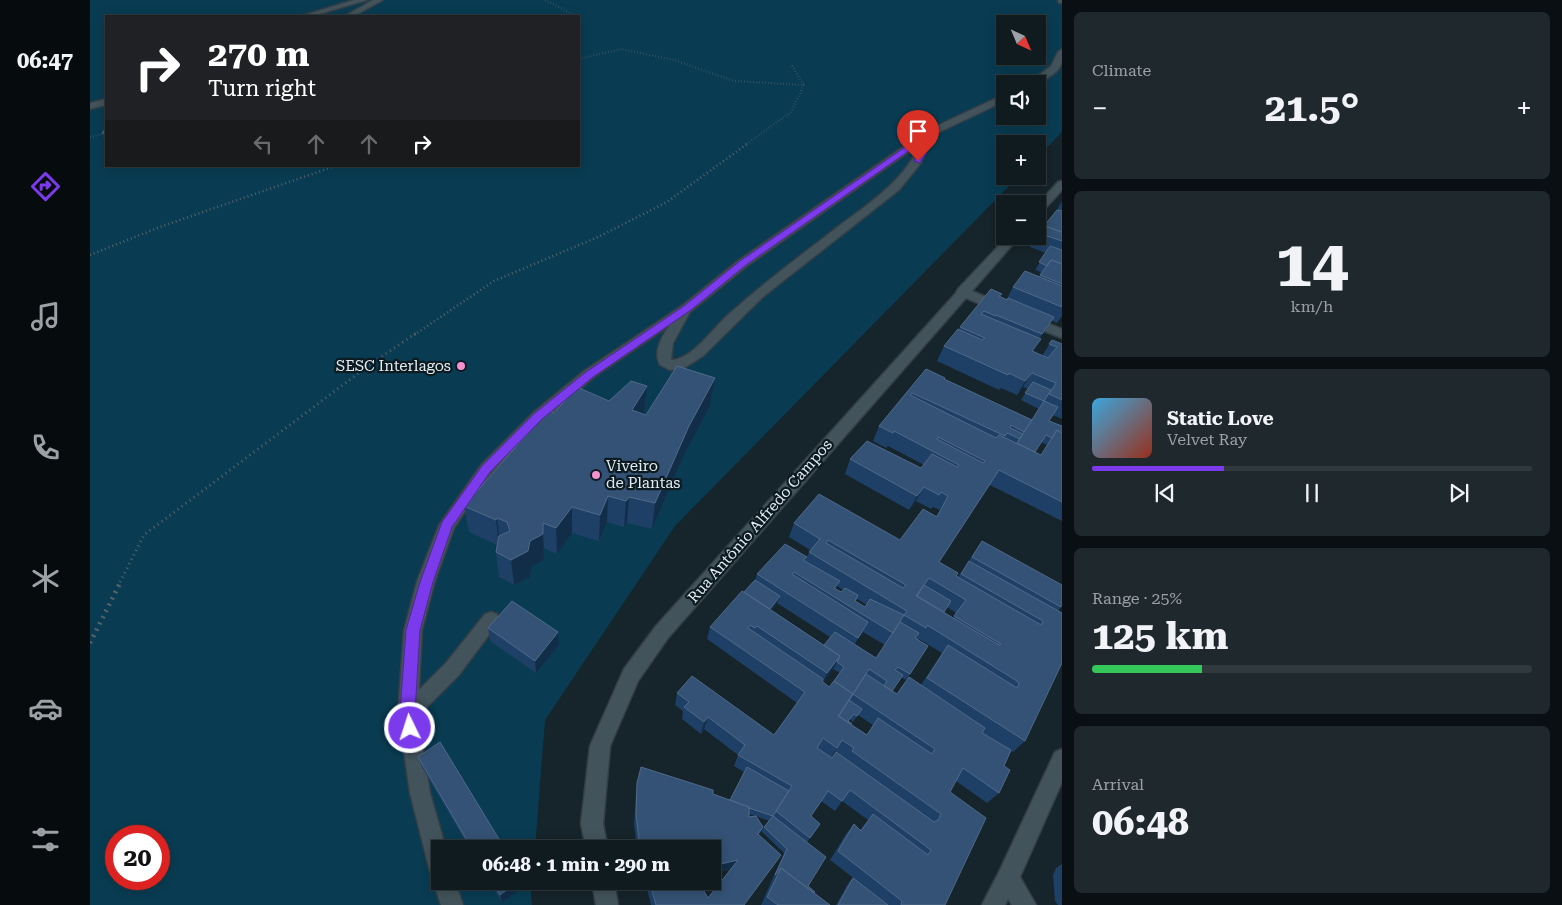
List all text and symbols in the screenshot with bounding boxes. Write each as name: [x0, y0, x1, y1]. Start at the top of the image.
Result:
north arrow: [996, 15, 1046, 65]
map controls: [996, 15, 1046, 245]
text: 270 m: [208, 34, 309, 75]
icon: right: [125, 35, 190, 100]
text: 06:47: [17, 48, 73, 73]
text: Climate: [1092, 61, 1151, 80]
button: sound: [996, 75, 1046, 125]
text: Turn right: [208, 76, 316, 101]
text: 21.5°: [1265, 86, 1359, 130]
text: −: [1092, 92, 1108, 125]
text: +: [1516, 92, 1532, 125]
pin: [897, 110, 939, 161]
icon: arrive: [904, 117, 932, 145]
icon: left: [249, 130, 277, 158]
icon: ahead: [302, 130, 330, 158]
icon: ahead: [355, 130, 383, 158]
icon: right: [408, 130, 436, 158]
button: +: [996, 135, 1046, 185]
icon: directions: [28, 169, 63, 204]
button: −: [996, 195, 1046, 245]
text: 14: [1276, 226, 1348, 302]
text: km/h: [1291, 297, 1333, 316]
icon: music: [28, 299, 63, 334]
place label: SESC Interlagos: [336, 357, 451, 375]
marker: SESC Interlagos: [455, 360, 467, 372]
text: Static Love: [1167, 407, 1274, 430]
icon: phone: [28, 430, 63, 465]
text: Velvet Ray: [1167, 430, 1247, 449]
street label: Rua Antônio Alfredo Campos: [684, 436, 836, 606]
place label: Viveiro de Plantas: [606, 457, 680, 492]
marker: Viveiro de Plantas: [590, 469, 602, 481]
icon: previous: [1151, 479, 1179, 507]
icon: pause: [1298, 479, 1326, 507]
icon: next: [1445, 479, 1473, 507]
icon: climate: [28, 561, 63, 596]
text: Range · 25%: [1092, 589, 1182, 608]
text: 125 km: [1092, 614, 1228, 658]
icon: car: [28, 691, 63, 726]
position arrow: [383, 701, 435, 753]
text: Arrival: [1092, 775, 1144, 794]
text: 06:48: [1092, 800, 1189, 844]
icon: filters: [28, 822, 63, 857]
speed limit sign: 20: [105, 825, 170, 890]
text: 06:48 · 1 min · 290 m: [482, 853, 670, 876]

